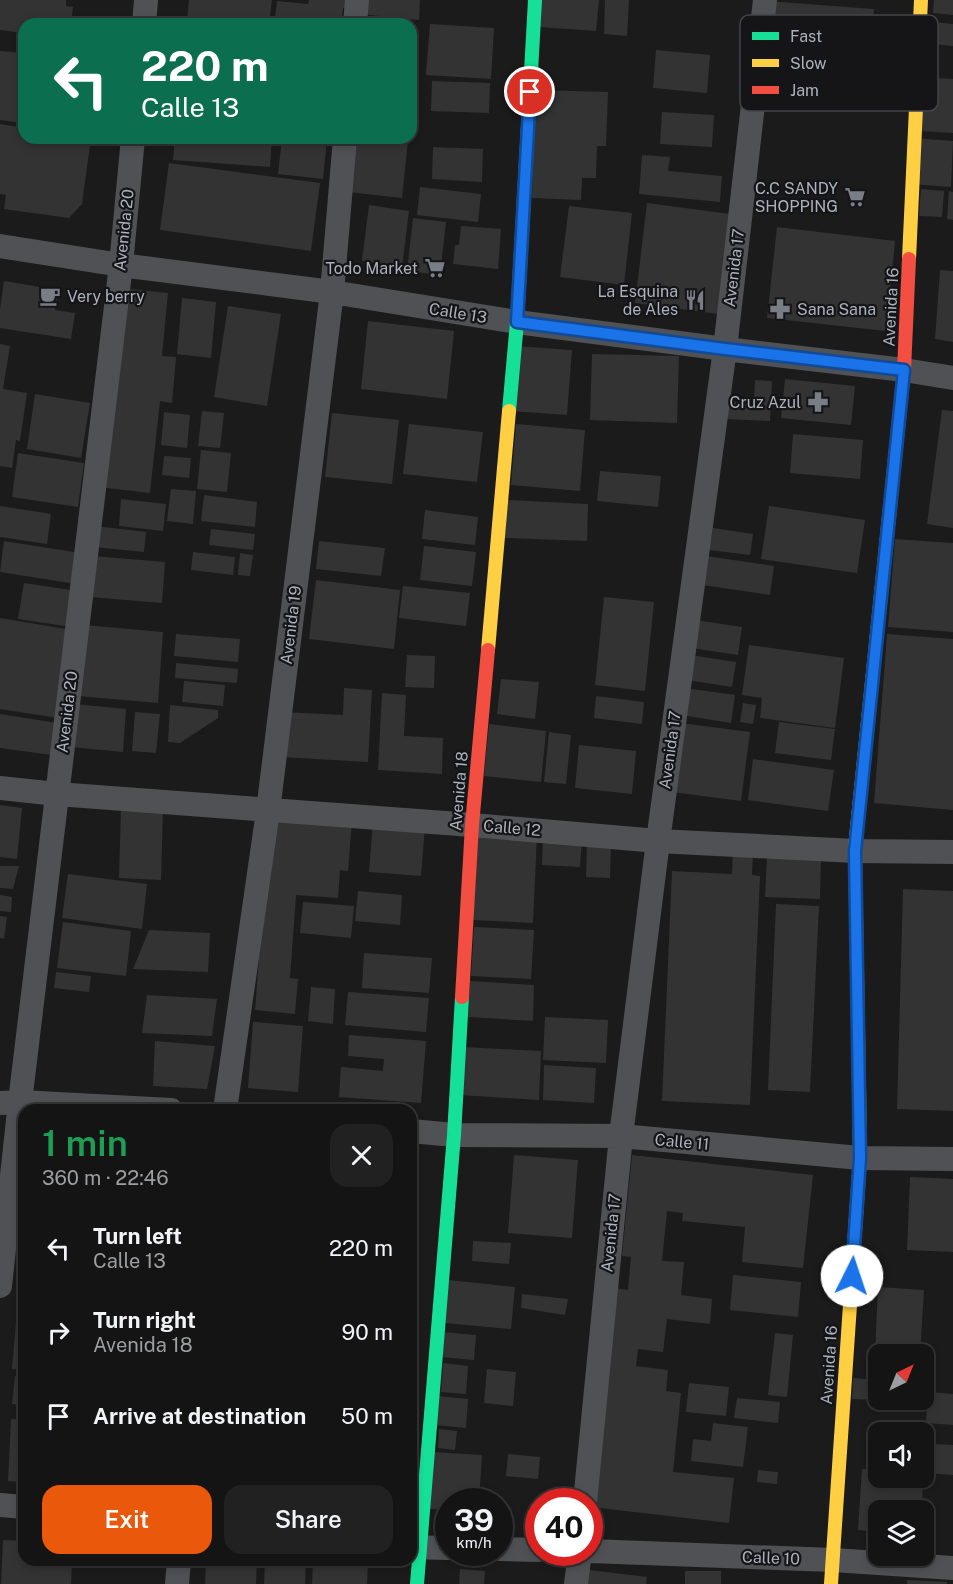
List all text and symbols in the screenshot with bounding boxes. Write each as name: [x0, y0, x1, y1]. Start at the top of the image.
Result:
legend: [740, 15, 938, 111]
text: Fast: [790, 27, 822, 46]
text: 220 m: [141, 41, 269, 90]
icon: left: [42, 42, 120, 120]
text: Slow: [790, 54, 827, 73]
pin: [504, 66, 555, 117]
icon: arrive: [513, 75, 546, 108]
text: Jam: [790, 81, 819, 100]
text: Calle 13: [141, 91, 239, 123]
place label: C.C SANDY SHOPPING: [755, 179, 838, 216]
supermarket icon: C.C SANDY SHOPPING: [843, 185, 867, 209]
street label: Avenida 20: [110, 188, 138, 272]
street label: Avenida 17: [720, 228, 748, 308]
supermarket icon: Todo Market: [423, 256, 447, 280]
place label: Todo Market: [325, 259, 418, 278]
street label: Avenida 16: [879, 267, 903, 347]
place label: La Esquina de Ales: [597, 282, 678, 319]
cafe icon: Very berry: [38, 284, 62, 308]
place label: Very berry: [67, 287, 145, 306]
restaurant icon: La Esquina de Ales: [683, 288, 707, 312]
pharmacy icon: Sana Sana: [768, 297, 792, 321]
street label: Calle 13: [428, 299, 488, 327]
place label: Sana Sana: [797, 300, 876, 319]
pharmacy icon: Cruz Azul: [806, 390, 830, 414]
place label: Cruz Azul: [730, 393, 801, 412]
street label: Avenida 19: [277, 584, 305, 666]
street label: Avenida 20: [53, 670, 81, 754]
street label: Avenida 17: [655, 710, 685, 790]
street label: Avenida 18: [446, 750, 472, 832]
street label: Calle 12: [482, 816, 542, 840]
text: 1 min: [42, 1122, 128, 1164]
button: close: [330, 1124, 393, 1187]
street label: Calle 11: [654, 1130, 710, 1154]
text: 360 m · 22:46: [42, 1166, 169, 1190]
street label: Avenida 17: [597, 1193, 625, 1273]
text: Turn left: [93, 1223, 182, 1249]
icon: left: [42, 1232, 75, 1265]
text: 220 m: [329, 1235, 393, 1261]
position arrow: [820, 1244, 884, 1308]
text: Calle 13: [93, 1249, 166, 1273]
text: Turn right: [93, 1307, 196, 1333]
icon: right: [42, 1316, 75, 1349]
text: 90 m: [342, 1319, 393, 1345]
street label: Avenida 16: [817, 1325, 841, 1405]
text: Avenida 18: [93, 1333, 193, 1357]
north arrow: [868, 1344, 934, 1410]
map controls: [868, 1344, 934, 1566]
icon: arrive: [42, 1400, 75, 1433]
text: Arrive at destination: [93, 1403, 306, 1429]
text: 50 m: [341, 1403, 393, 1429]
button: sound: [868, 1422, 934, 1488]
button: Exit: [42, 1485, 212, 1554]
button: Share: [224, 1485, 393, 1554]
speed limit sign: 40: [525, 1488, 603, 1566]
button: layers: [868, 1500, 934, 1566]
text: 39: [454, 1502, 494, 1538]
text: km/h: [456, 1534, 492, 1551]
street label: Calle 10: [742, 1547, 800, 1569]

